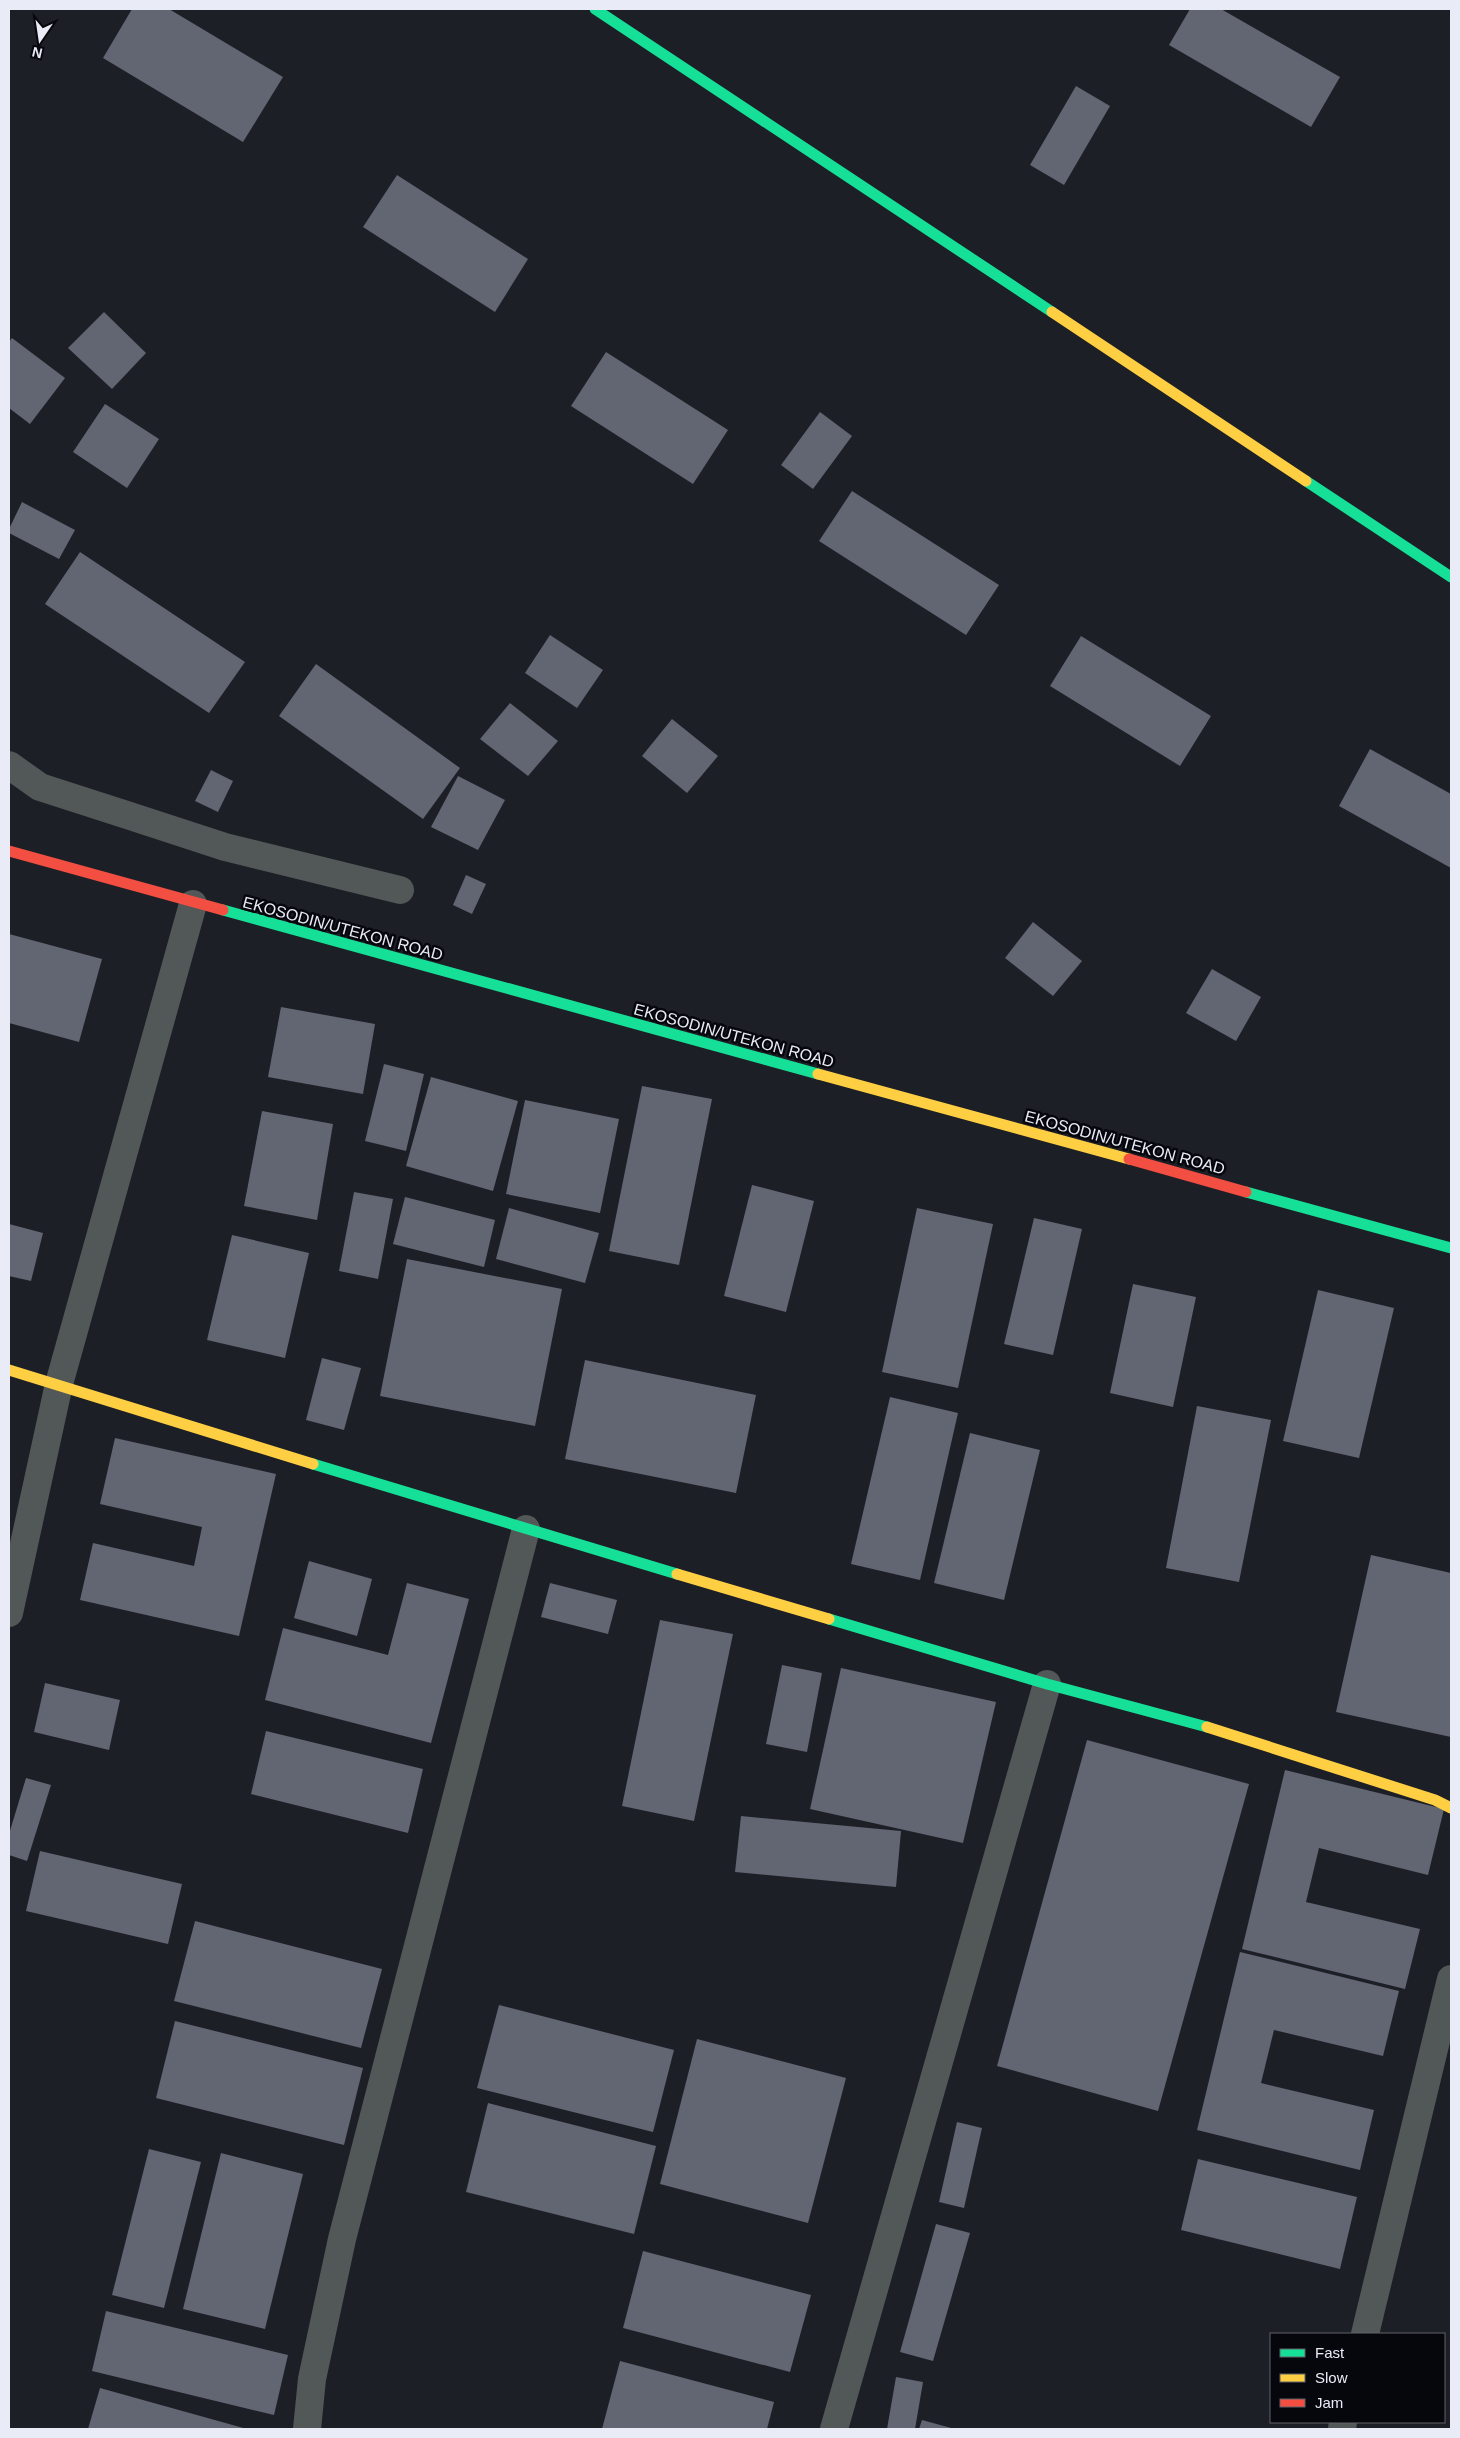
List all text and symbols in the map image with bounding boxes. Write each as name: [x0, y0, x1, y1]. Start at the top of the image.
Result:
north arrow: [15, 15, 65, 65]
text: N: [30, 44, 44, 62]
street label: EKOSODIN/UTEKON ROAD: [241, 894, 445, 963]
street label: EKOSODIN/UTEKON ROAD: [632, 1001, 836, 1070]
street label: EKOSODIN/UTEKON ROAD: [1023, 1108, 1227, 1177]
legend: [1270, 2333, 1445, 2423]
text: Fast: [1315, 2344, 1345, 2361]
text: Slow: [1315, 2369, 1348, 2386]
text: Jam: [1315, 2394, 1343, 2411]

